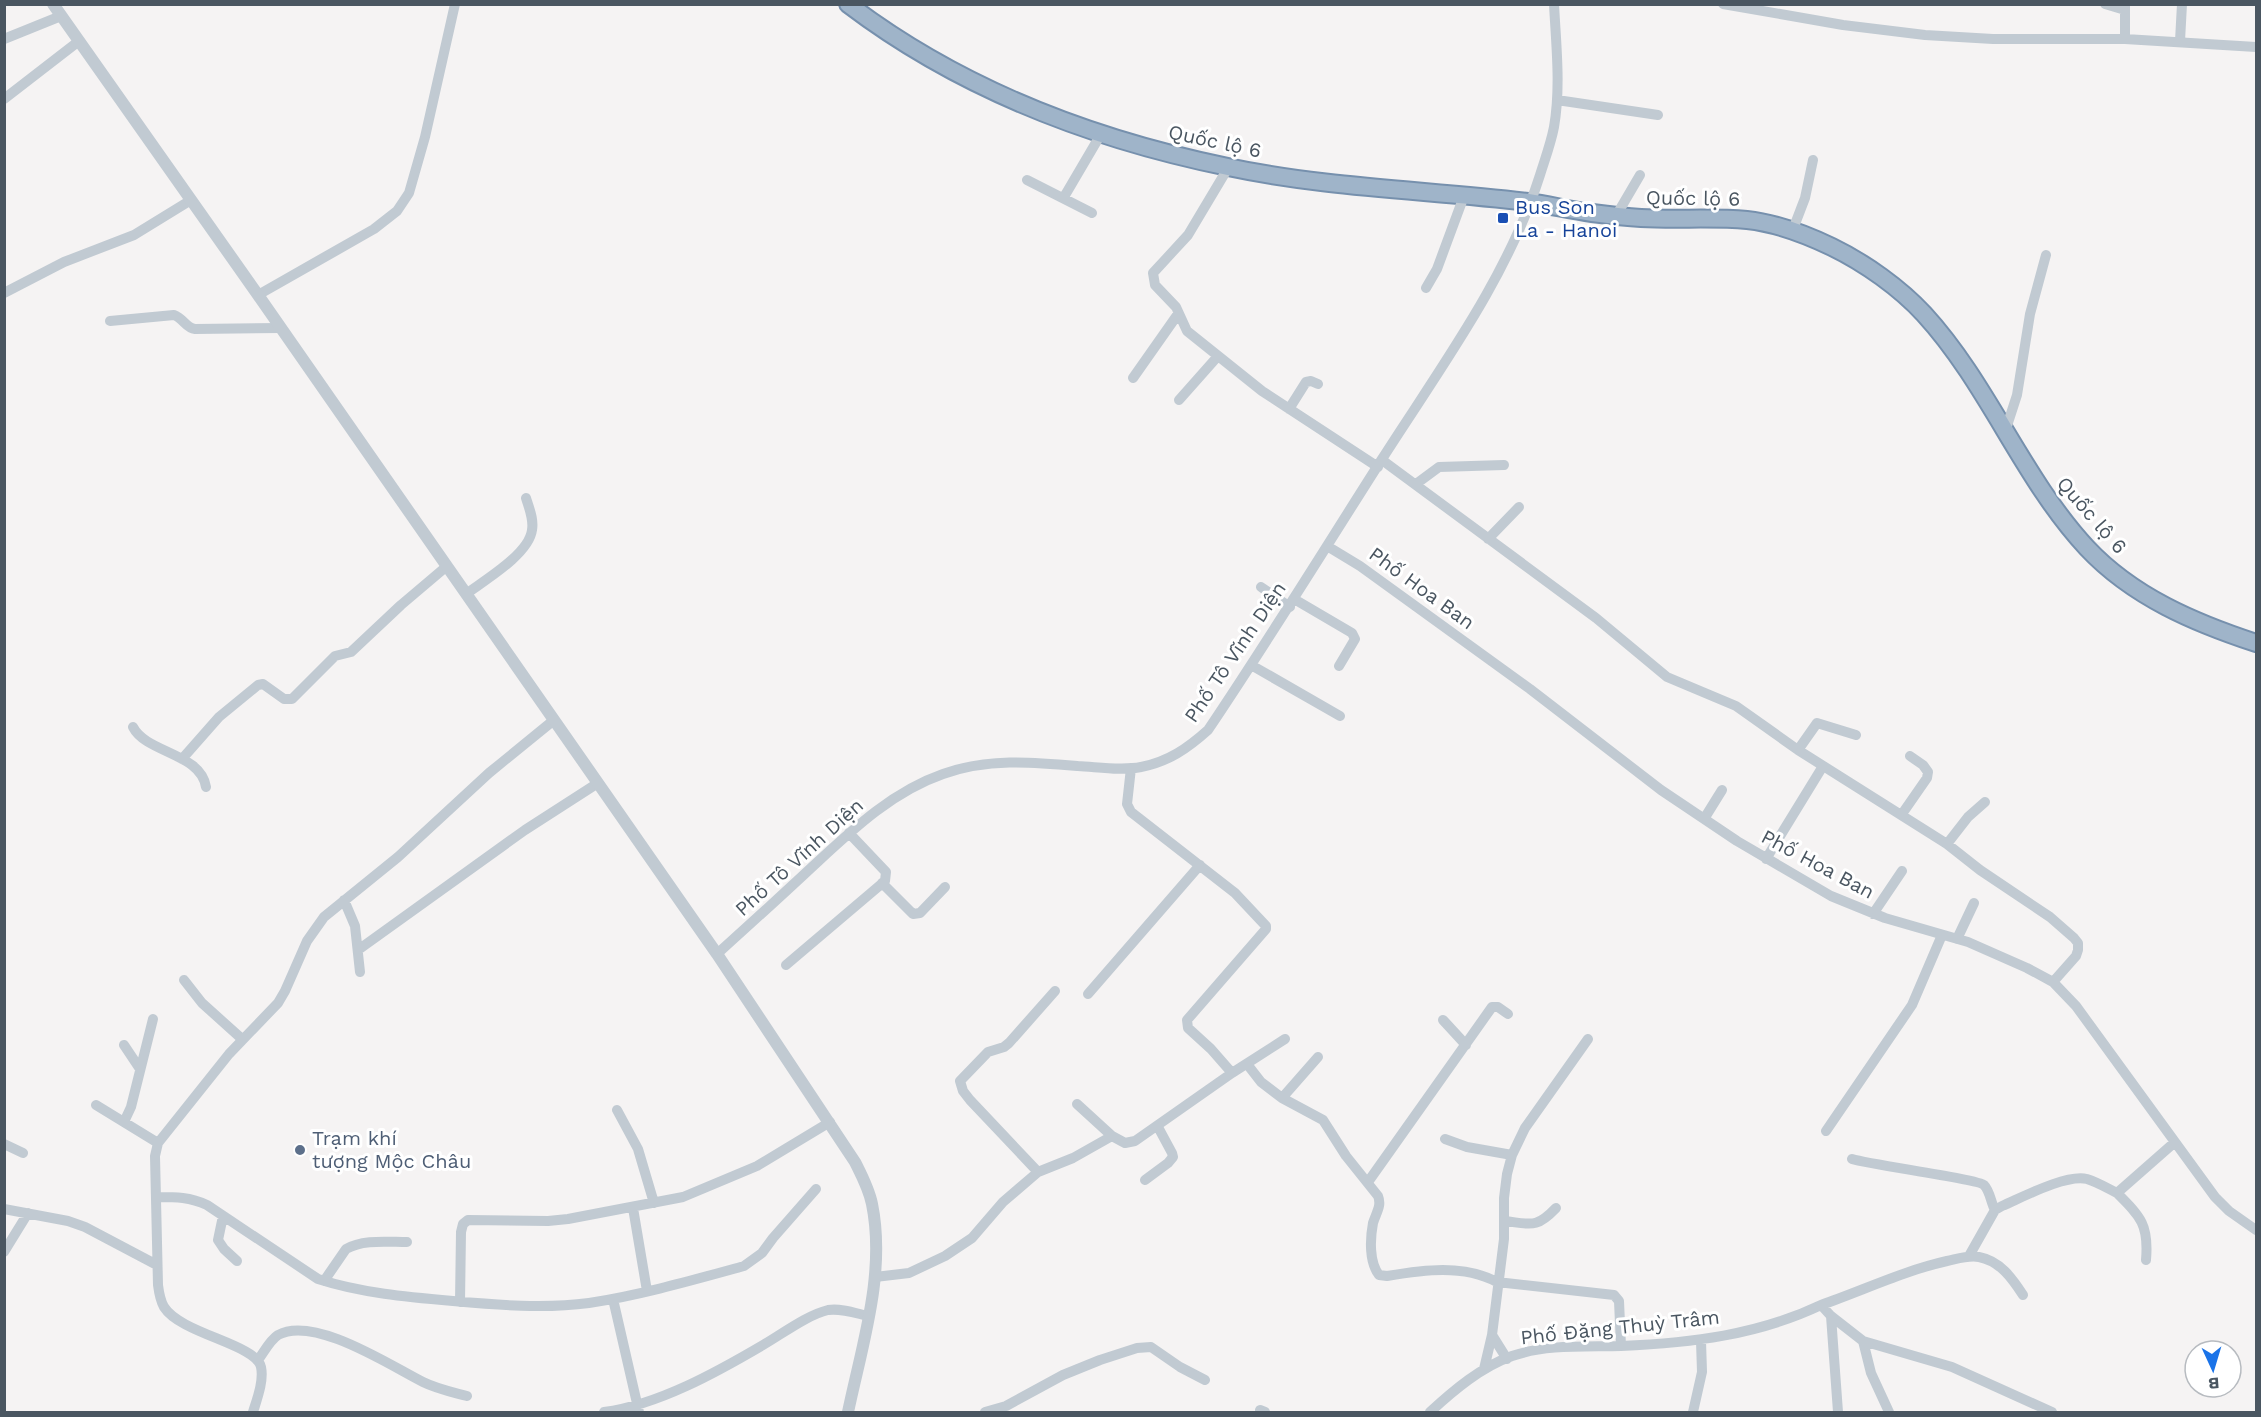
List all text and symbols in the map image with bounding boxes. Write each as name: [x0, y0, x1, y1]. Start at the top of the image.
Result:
street label: Quốc lộ 6: [1166, 119, 1264, 163]
street label: Quốc lộ 6: [1646, 185, 1740, 211]
place label: Bus Son La - Hanoi: [1515, 195, 1617, 242]
marker: Bus Son La - Hanoi: [1496, 211, 1510, 225]
street label: Quốc lộ 6: [2052, 471, 2132, 559]
street label: Phố Hoa Ban: [1365, 542, 1479, 634]
street label: Phố Tô Vĩnh Diện: [1179, 577, 1291, 727]
street label: Phố Tô Vĩnh Diện: [730, 793, 868, 921]
street label: Phố Hoa Ban: [1757, 824, 1879, 904]
place label: Trạm khí tượng Mộc Châu: [312, 1126, 471, 1173]
marker: Trạm khí tượng Mộc Châu: [293, 1143, 307, 1157]
street label: Phố Đặng Thuỳ Trâm: [1519, 1305, 1721, 1349]
north arrow: [2183, 1339, 2243, 1399]
text: B: [2208, 1374, 2220, 1393]

